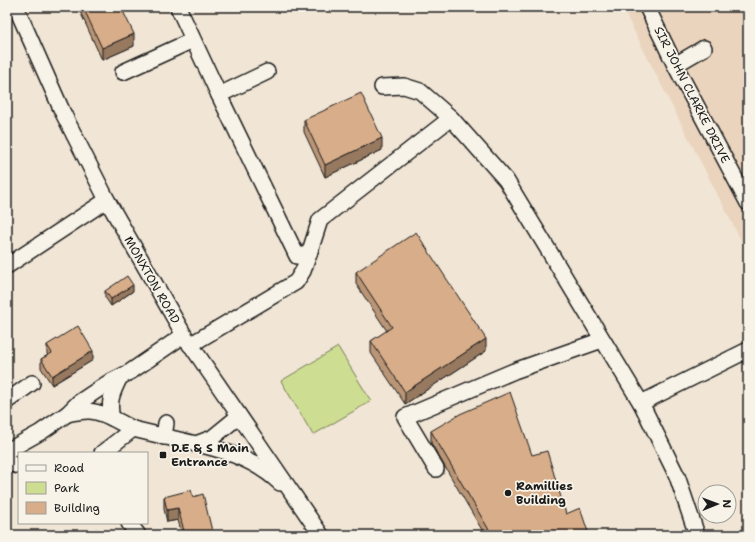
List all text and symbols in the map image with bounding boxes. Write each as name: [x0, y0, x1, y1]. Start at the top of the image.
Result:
street label: SIR JOHN CLARKE DRIVE: [650, 24, 734, 166]
street label: MONXTON ROAD: [120, 233, 184, 327]
place label: D.E & S Main Entrance: [171, 440, 249, 470]
marker: D.E & S Main Entrance: [158, 450, 168, 460]
legend: [18, 452, 148, 524]
text: Road: [54, 460, 85, 476]
place label: Ramillies Building: [516, 478, 573, 508]
text: Park: [54, 480, 80, 496]
north arrow: [697, 484, 737, 524]
marker: Ramillies Building: [503, 488, 513, 498]
text: N: [719, 499, 734, 509]
text: Building: [54, 500, 100, 516]

